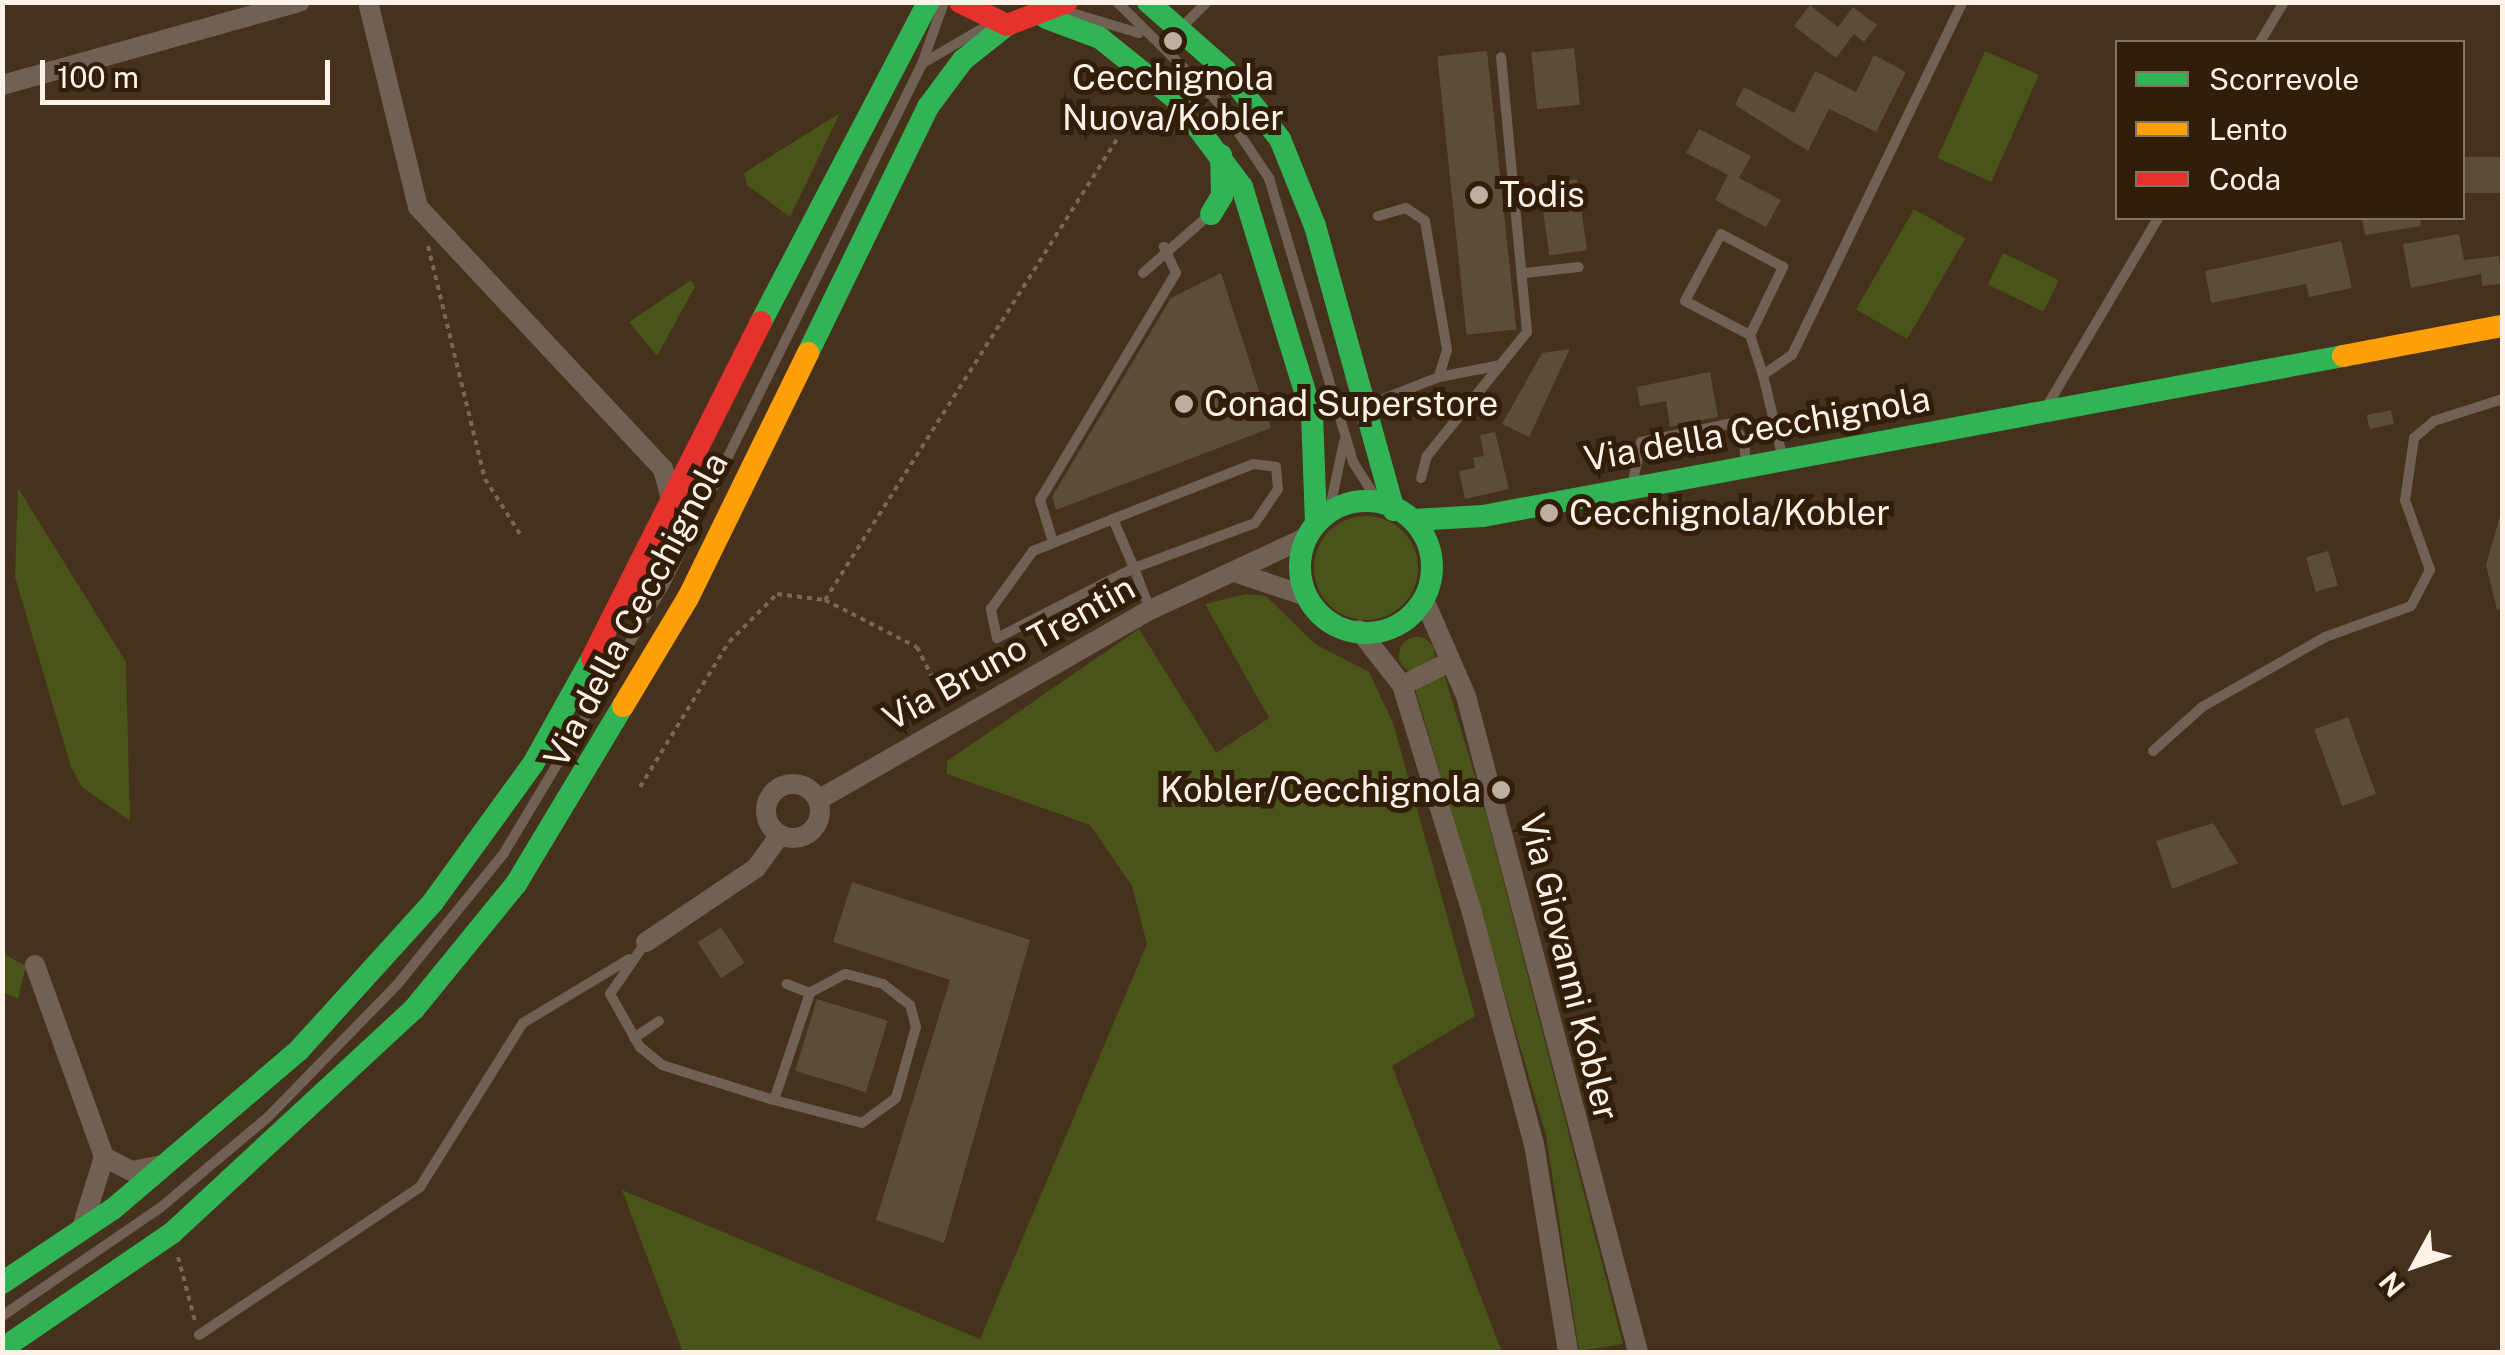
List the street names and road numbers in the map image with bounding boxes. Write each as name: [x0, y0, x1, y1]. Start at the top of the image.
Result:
street label: Via della Cecchignola: [1580, 378, 1934, 480]
street label: Via della Cecchignola: [535, 445, 737, 775]
street label: Via Bruno Trentin: [876, 566, 1142, 740]
street label: Via Giovanni Kobler: [1511, 809, 1627, 1125]

